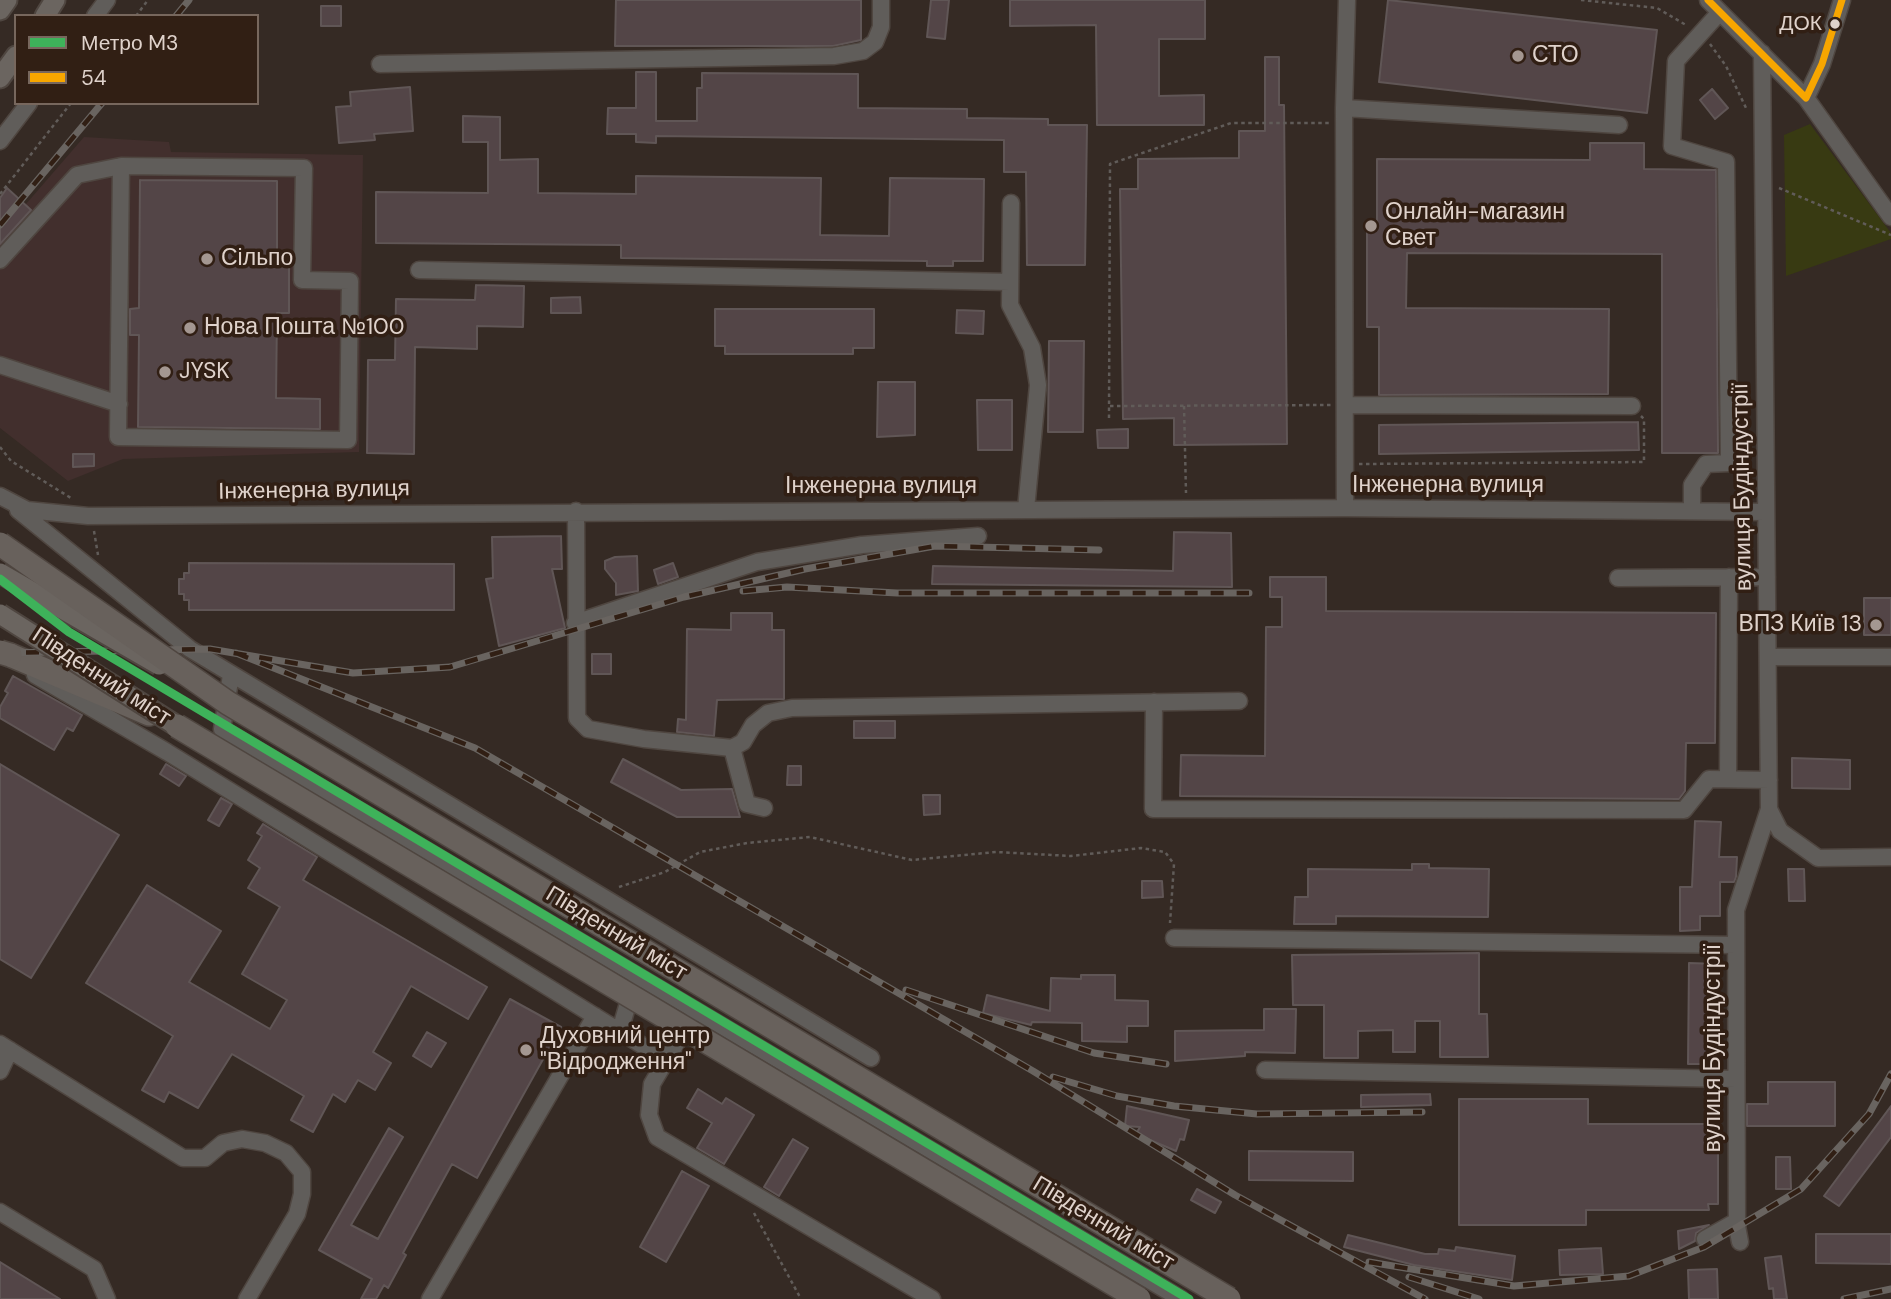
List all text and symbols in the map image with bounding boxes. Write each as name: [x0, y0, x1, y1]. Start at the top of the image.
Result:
place label: ДОК: [1779, 11, 1822, 37]
legend: [14, 14, 259, 105]
marker: ДОК: [1828, 17, 1842, 31]
text: Метро M3: [81, 29, 178, 57]
place label: СТО: [1532, 42, 1579, 70]
marker: СТО: [1510, 48, 1526, 64]
text: 54: [81, 64, 107, 92]
place label: Онлайн-магазин Свет: [1385, 199, 1565, 253]
marker: Онлайн-магазин Свет: [1363, 218, 1379, 234]
place label: Сільпо: [221, 245, 293, 273]
marker: Сільпо: [199, 251, 215, 267]
place label: Нова Пошта №100: [204, 314, 405, 342]
marker: Нова Пошта №100: [182, 320, 198, 336]
place label: JYSK: [179, 358, 230, 386]
marker: JYSK: [157, 364, 173, 380]
street label: вулиця Будіндустрії: [1727, 383, 1759, 591]
street label: Інженерна вулиця: [1352, 472, 1544, 500]
street label: Інженерна вулиця: [785, 473, 977, 501]
street label: Інженерна вулиця: [218, 476, 410, 506]
place label: ВПЗ Київ 13: [1738, 611, 1862, 639]
marker: ВПЗ Київ 13: [1868, 617, 1884, 633]
street label: Південний міст: [26, 622, 176, 732]
street label: Південний міст: [540, 881, 692, 987]
street label: вулиця Будіндустрії: [1700, 944, 1728, 1152]
place label: Духовний центр "Відродження": [540, 1023, 710, 1077]
marker: Духовний центр "Відродження": [518, 1042, 534, 1058]
street label: Південний міст: [1027, 1171, 1179, 1277]

